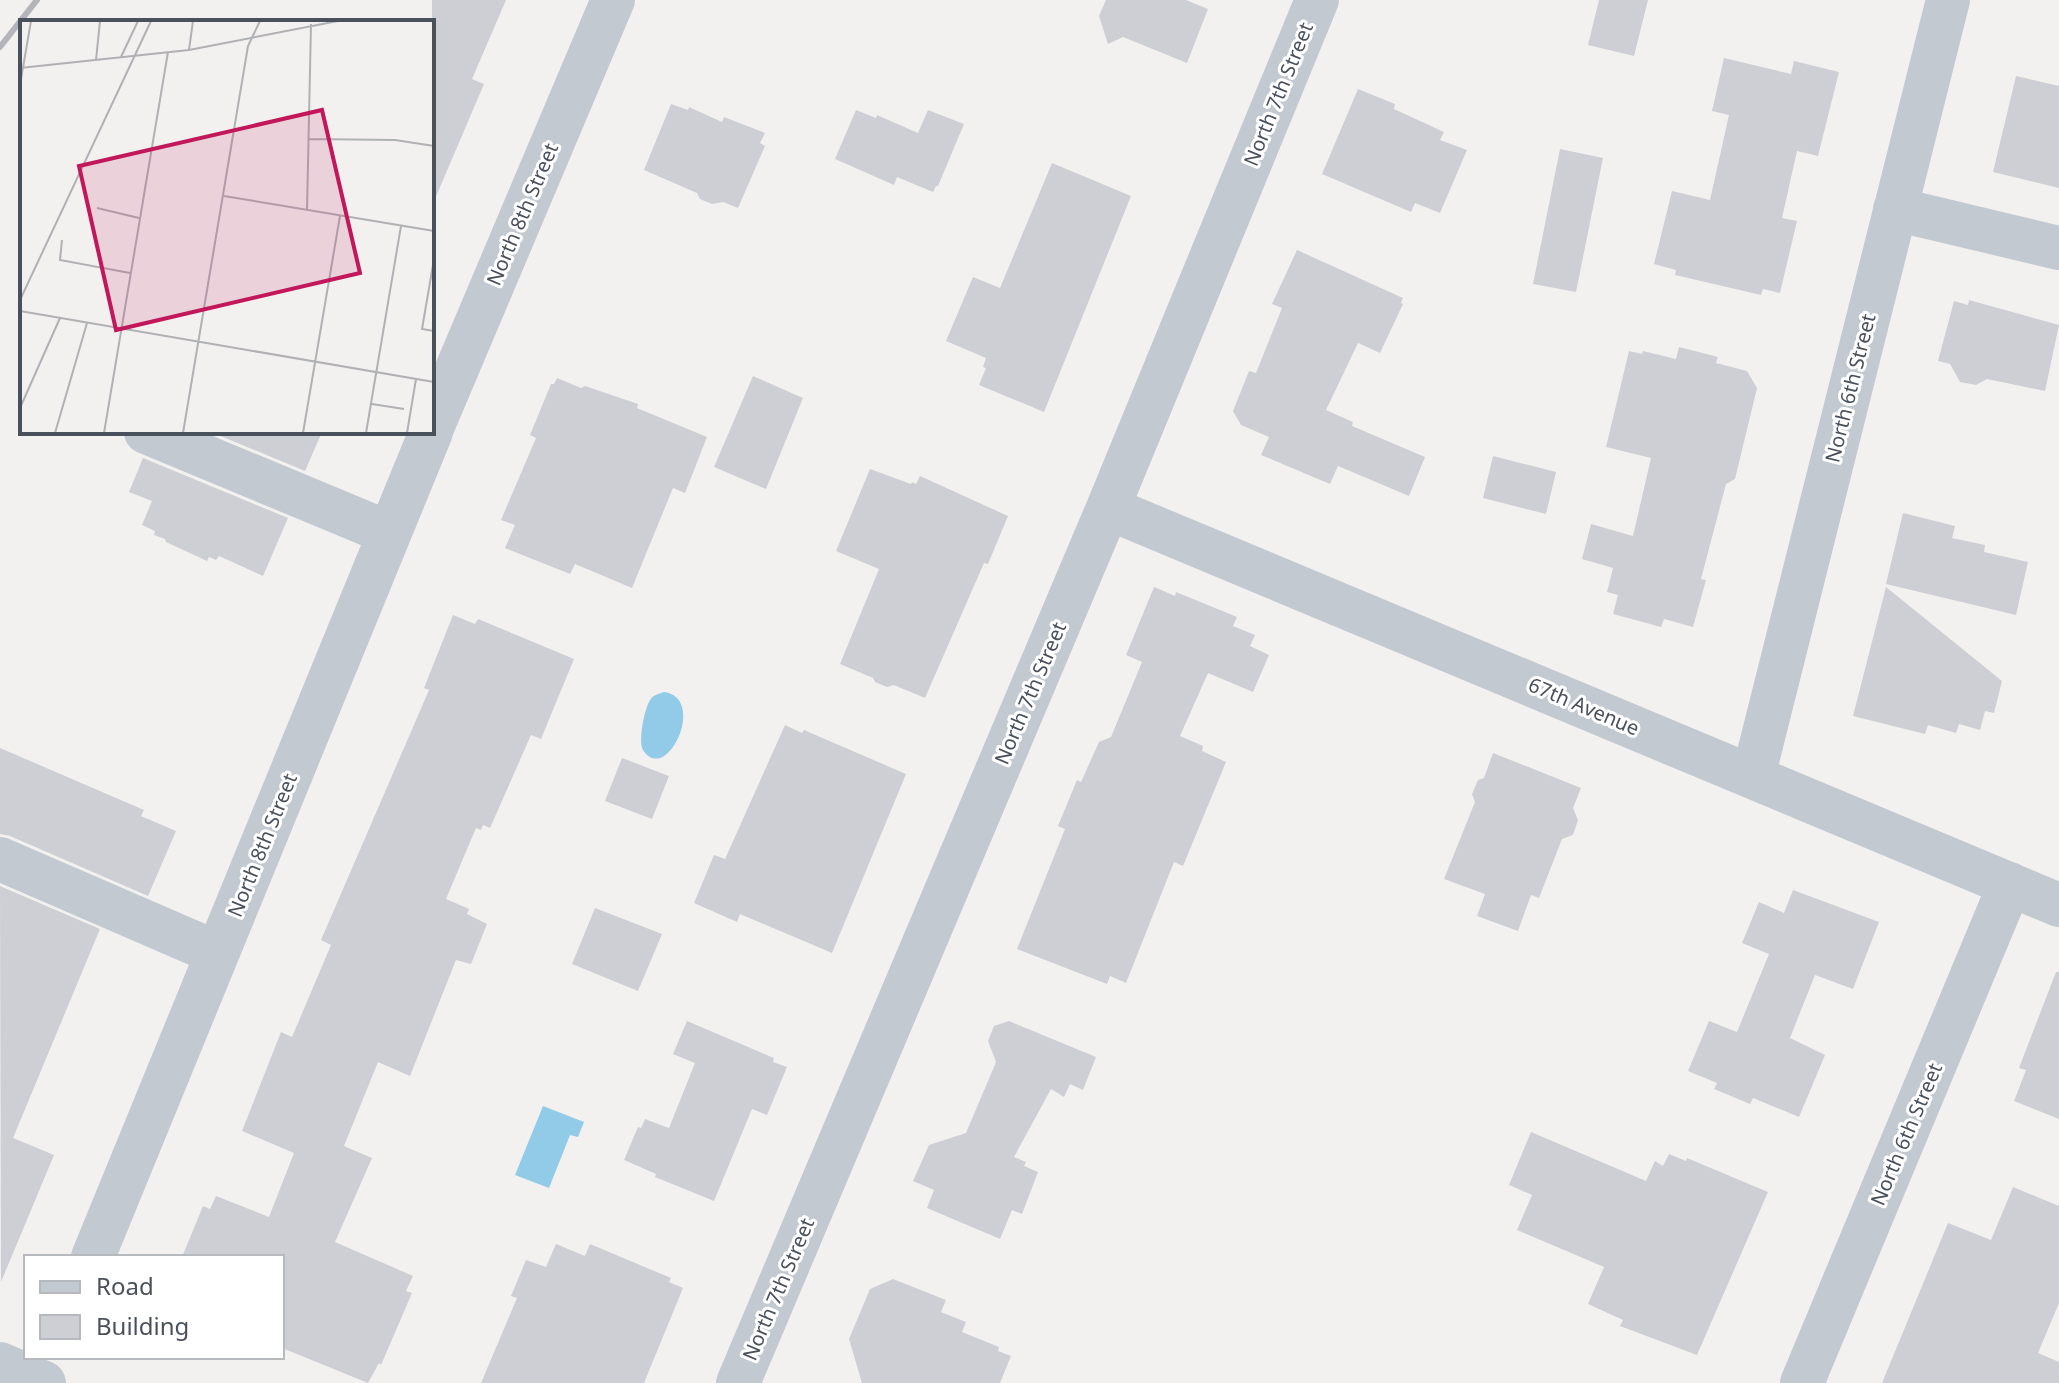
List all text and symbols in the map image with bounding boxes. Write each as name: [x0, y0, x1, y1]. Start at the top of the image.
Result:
street label: North 7th Street: [1237, 18, 1319, 170]
inset map: [20, 20, 434, 434]
street label: North 8th Street: [480, 139, 564, 289]
street label: North 6th Street: [1818, 311, 1882, 465]
street label: North 7th Street: [988, 618, 1072, 768]
street label: 67th Avenue: [1524, 671, 1644, 741]
street label: North 8th Street: [221, 769, 303, 921]
street label: North 6th Street: [1864, 1059, 1948, 1209]
street label: North 7th Street: [736, 1214, 820, 1364]
legend: [24, 1255, 284, 1359]
text: Road: [96, 1269, 154, 1302]
text: Building: [96, 1309, 189, 1342]

